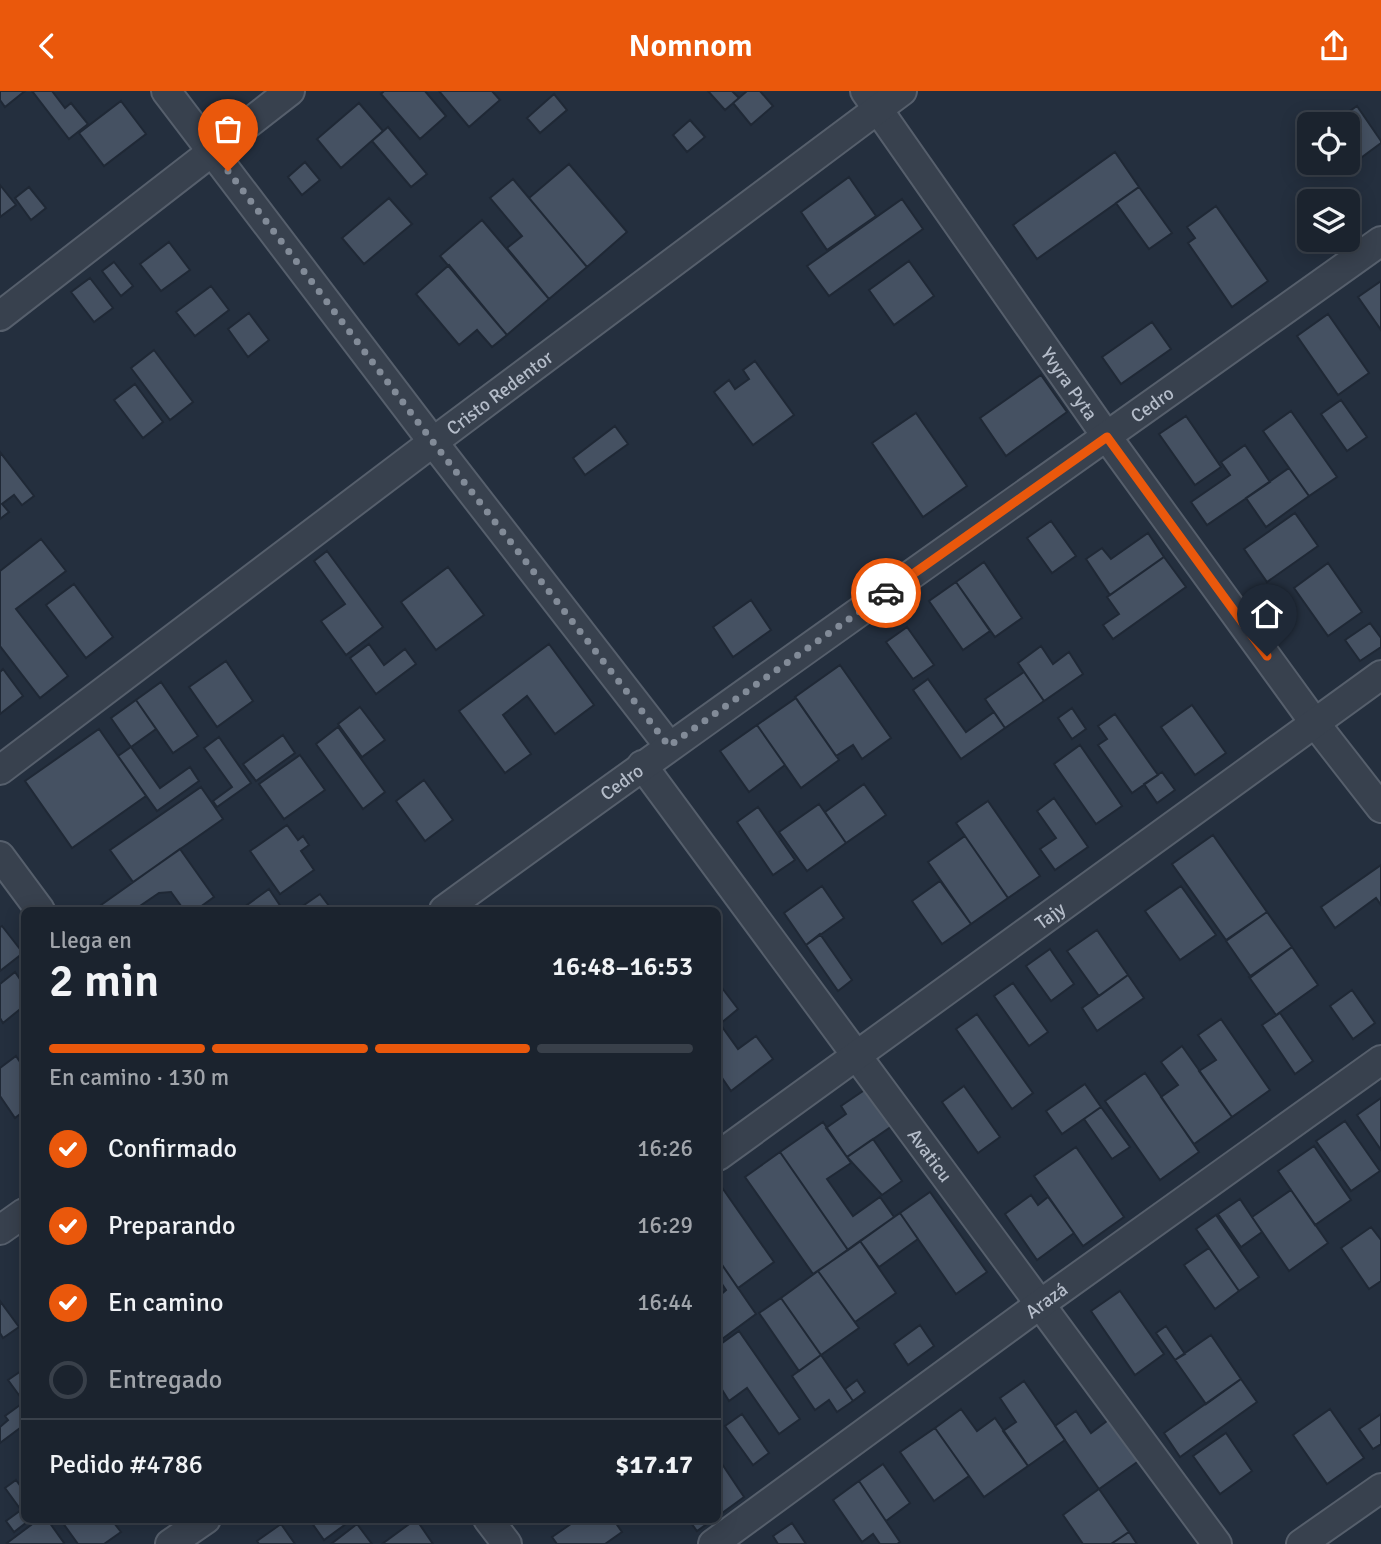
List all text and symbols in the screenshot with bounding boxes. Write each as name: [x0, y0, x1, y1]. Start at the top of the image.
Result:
text: Nomnom: [628, 26, 753, 65]
icon: back: [28, 27, 66, 65]
icon: share: [1315, 27, 1353, 65]
pin: [198, 99, 258, 171]
icon: bag: [209, 110, 247, 148]
map controls: [1297, 112, 1360, 252]
button: locate: [1297, 112, 1360, 175]
button: layers: [1297, 189, 1360, 252]
street label: Yvyra Pyta: [1035, 343, 1103, 425]
street label: Cristo Redentor: [442, 346, 558, 441]
street label: Cedro: [1126, 381, 1179, 428]
courier: [851, 558, 921, 628]
icon: car: [867, 574, 905, 612]
pin: [1237, 584, 1297, 656]
icon: home: [1248, 595, 1286, 633]
street label: Cedro: [596, 759, 648, 806]
street label: Tajy: [1031, 897, 1070, 935]
text: Llega en: [49, 926, 132, 955]
text: 16:48–16:53: [552, 951, 693, 983]
text: 2 min: [49, 953, 159, 1009]
text: En camino · 130 m: [49, 1063, 229, 1092]
street label: Avaticu: [902, 1124, 957, 1187]
icon: check: [49, 1130, 87, 1168]
text: Confirmado: [108, 1133, 237, 1165]
text: 16:26: [637, 1134, 693, 1163]
icon: check: [49, 1207, 87, 1245]
text: Preparando: [108, 1210, 235, 1242]
text: 16:29: [637, 1211, 693, 1240]
street label: Arazá: [1021, 1277, 1073, 1324]
icon: check: [49, 1284, 87, 1322]
text: En camino: [108, 1287, 224, 1319]
text: 16:44: [637, 1288, 693, 1317]
text: Entregado: [108, 1364, 222, 1396]
text: Pedido #4786: [49, 1449, 203, 1481]
text: $17.17: [615, 1449, 693, 1481]

